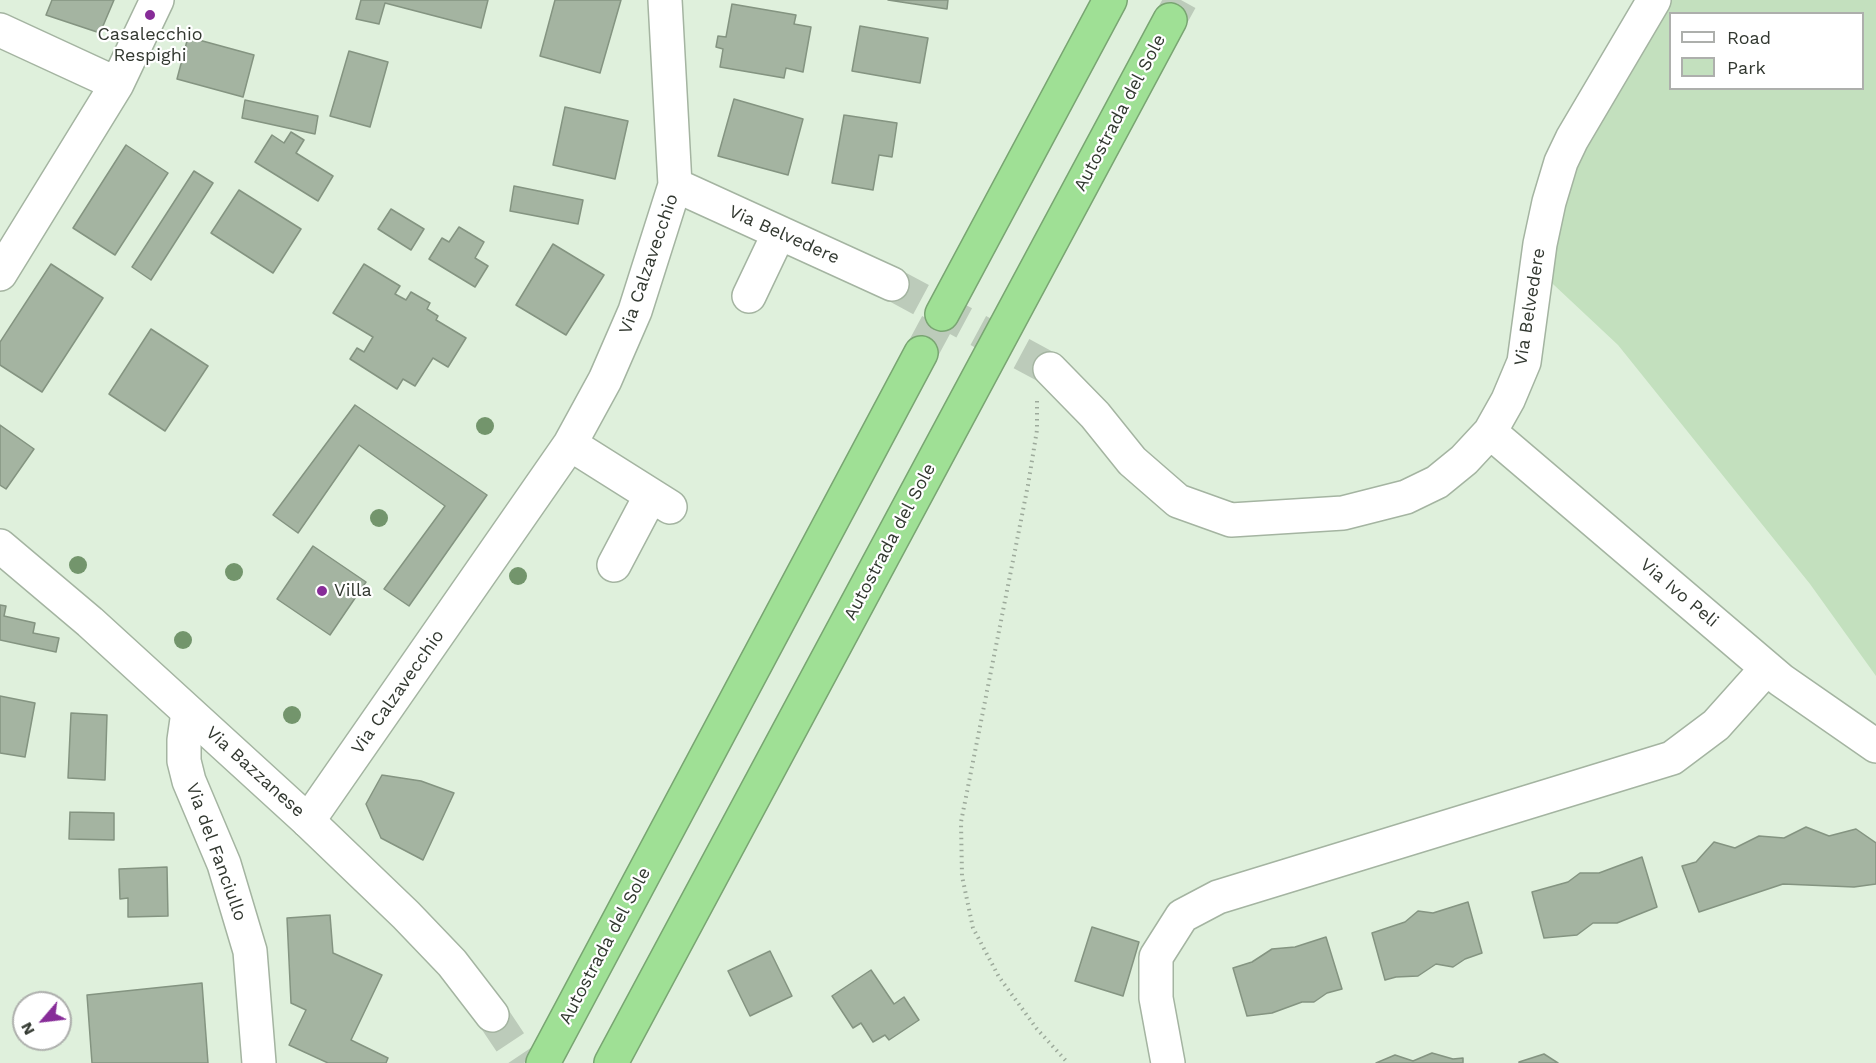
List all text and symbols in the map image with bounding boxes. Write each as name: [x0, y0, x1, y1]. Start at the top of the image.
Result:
marker: Casalecchio Respighi: [143, 8, 157, 22]
legend: [1669, 12, 1864, 90]
place label: Casalecchio Respighi: [98, 24, 202, 66]
text: Road: [1727, 27, 1771, 48]
street label: Autostrada del Sole: [1069, 31, 1171, 195]
text: Park: [1727, 57, 1766, 78]
street label: Via Calzavecchio: [615, 191, 683, 337]
street label: Via Belvedere: [725, 201, 843, 269]
street label: Via Belvedere: [1510, 247, 1550, 367]
street label: Autostrada del Sole: [839, 460, 941, 624]
street label: Via Ivo Peli: [1635, 554, 1723, 632]
place label: Villa: [334, 580, 372, 602]
marker: Villa: [315, 584, 329, 598]
street label: Via Calzavecchio: [347, 626, 449, 758]
street label: Via Bazzanese: [201, 722, 309, 822]
street label: Via del Fanciullo: [181, 780, 251, 924]
street label: Autostrada del Sole: [554, 864, 656, 1028]
north arrow: [12, 991, 72, 1051]
text: N: [16, 1019, 39, 1038]

